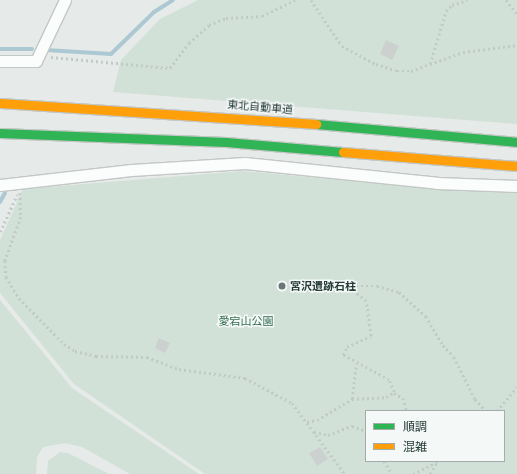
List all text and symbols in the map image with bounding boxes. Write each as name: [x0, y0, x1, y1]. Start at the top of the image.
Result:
street label: 東北自動車道: [227, 98, 293, 116]
place label: 宮沢遺跡石柱: [290, 279, 356, 293]
marker: 宮沢遺跡石柱: [277, 281, 287, 291]
park label: 愛宕山公園: [219, 314, 273, 328]
legend: [365, 410, 505, 462]
text: 順調: [403, 419, 427, 435]
text: 混雑: [403, 439, 427, 455]

